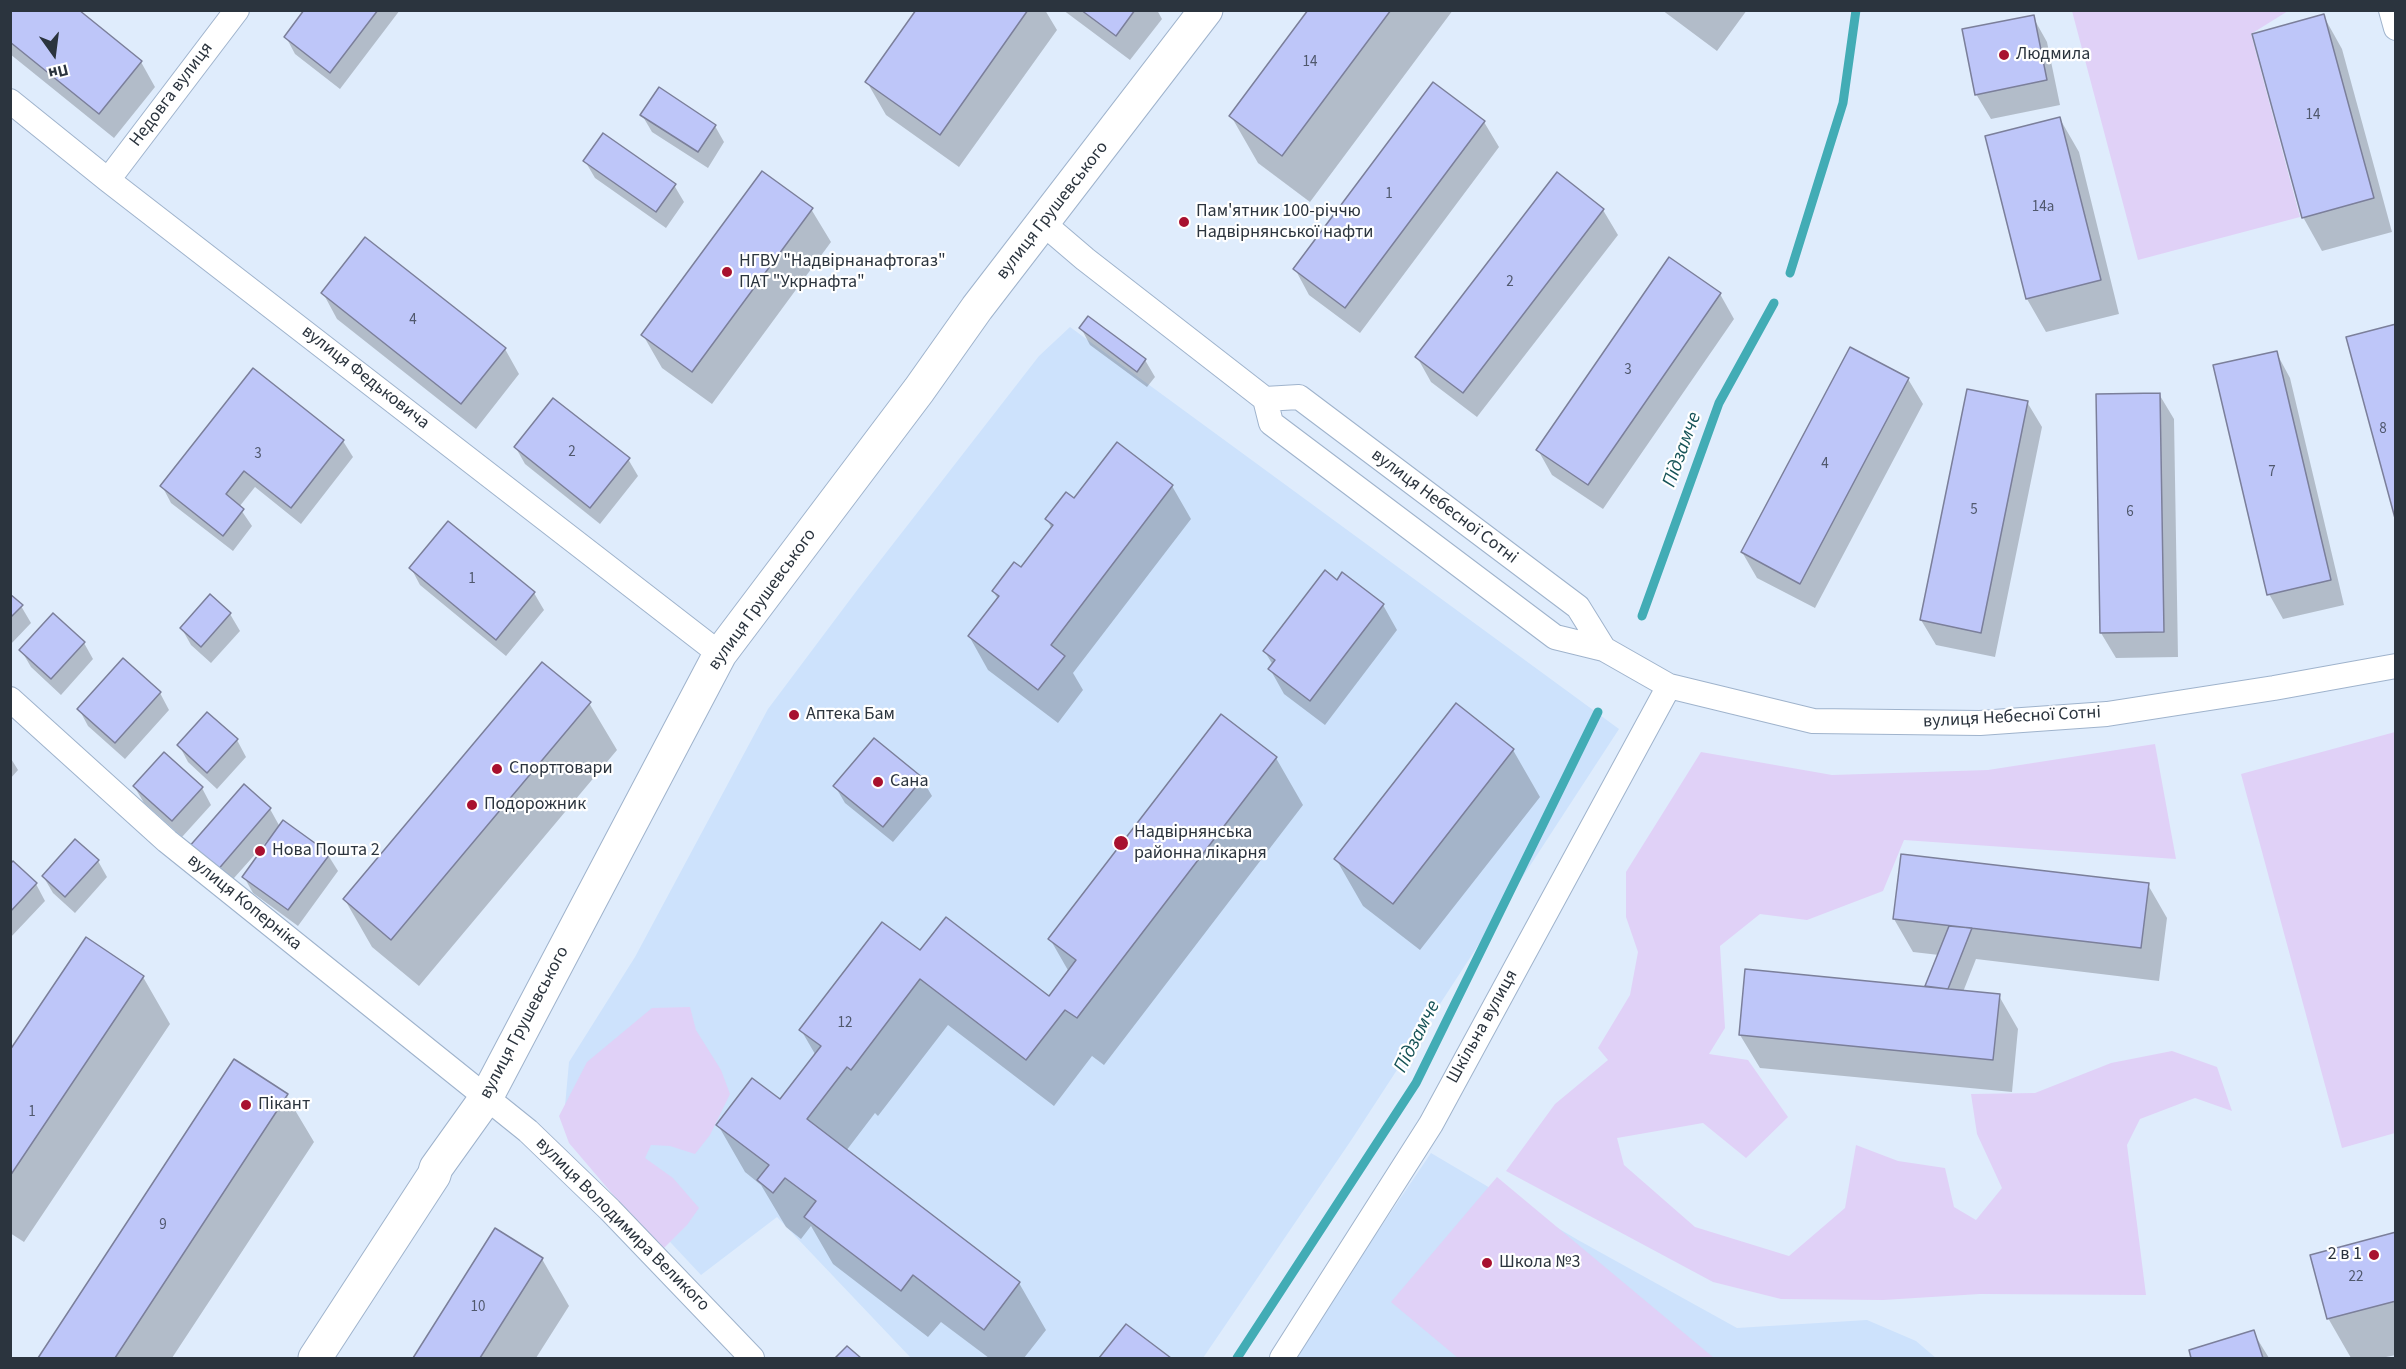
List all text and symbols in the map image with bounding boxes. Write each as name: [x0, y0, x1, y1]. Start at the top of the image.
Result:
north arrow: [24, 24, 84, 84]
street label: Недовга вулиця: [126, 39, 218, 151]
place label: Людмила: [2016, 44, 2090, 66]
marker: Людмила: [1997, 48, 2011, 62]
house number: 14: [1303, 54, 1317, 72]
text: Пн: [46, 58, 71, 85]
house number: 14: [2306, 107, 2320, 125]
street label: вулиця Грушевського: [992, 138, 1114, 284]
house number: 1: [1385, 186, 1393, 204]
house number: 14а: [2032, 199, 2054, 217]
place label: Пам'ятник 100-річчю Надвірнянської нафти: [1196, 201, 1373, 244]
marker: Пам'ятник 100-річчю Надвірнянської нафти: [1177, 215, 1191, 229]
place label: НГВУ "Надвірнанафтогаз" ПАТ "Укрнафта": [739, 251, 946, 294]
marker: НГВУ "Надвірнанафтогаз" ПАТ "Укрнафта": [720, 265, 734, 279]
house number: 2: [1506, 274, 1514, 292]
house number: 4: [409, 312, 417, 330]
street label: вулиця Федьковича: [297, 321, 433, 435]
house number: 3: [1624, 362, 1632, 380]
water label: Підзамче: [1658, 409, 1708, 491]
house number: 8: [2379, 421, 2387, 439]
house number: 2: [568, 444, 576, 462]
street label: вулиця Небесної Сотні: [1366, 445, 1522, 569]
house number: 3: [254, 446, 262, 464]
house number: 4: [1821, 456, 1829, 474]
house number: 7: [2268, 464, 2276, 482]
house number: 5: [1970, 502, 1978, 520]
house number: 6: [2126, 504, 2134, 522]
street label: вулиця Грушевського: [704, 525, 822, 675]
house number: 1: [468, 571, 476, 589]
street label: вулиця Небесної Сотні: [1923, 703, 2101, 733]
place label: Аптека Бам: [806, 704, 895, 726]
marker: Аптека Бам: [787, 708, 801, 722]
place label: Спорттовари: [509, 758, 613, 780]
marker: Спорттовари: [490, 762, 504, 776]
place label: Сана: [890, 771, 929, 793]
marker: Сана: [871, 775, 885, 789]
place label: Подорожник: [484, 794, 586, 816]
marker: Подорожник: [465, 798, 479, 812]
place label: Надвірнянська районна лікарня: [1134, 822, 1267, 864]
marker: Надвірнянська районна лікарня: [1112, 834, 1130, 852]
place label: Нова Пошта 2: [272, 840, 380, 862]
marker: Нова Пошта 2: [253, 844, 267, 858]
street label: вулиця Коперніка: [182, 850, 306, 956]
street label: вулиця Грушевського: [476, 943, 574, 1103]
street label: Шкільна вулиця: [1443, 966, 1523, 1088]
water label: Підзамче: [1390, 997, 1446, 1077]
house number: 12: [838, 1015, 852, 1033]
place label: Пікант: [258, 1094, 310, 1116]
marker: Пікант: [239, 1098, 253, 1112]
house number: 1: [28, 1104, 36, 1122]
street label: вулиця Володимира Великого: [530, 1133, 714, 1317]
house number: 9: [159, 1217, 167, 1235]
place label: 2 в 1: [2328, 1244, 2362, 1266]
marker: 2 в 1: [2367, 1248, 2381, 1262]
place label: Школа №3: [1499, 1252, 1580, 1274]
marker: Школа №3: [1480, 1256, 1494, 1270]
house number: 22: [2349, 1269, 2363, 1287]
house number: 10: [471, 1299, 485, 1317]

